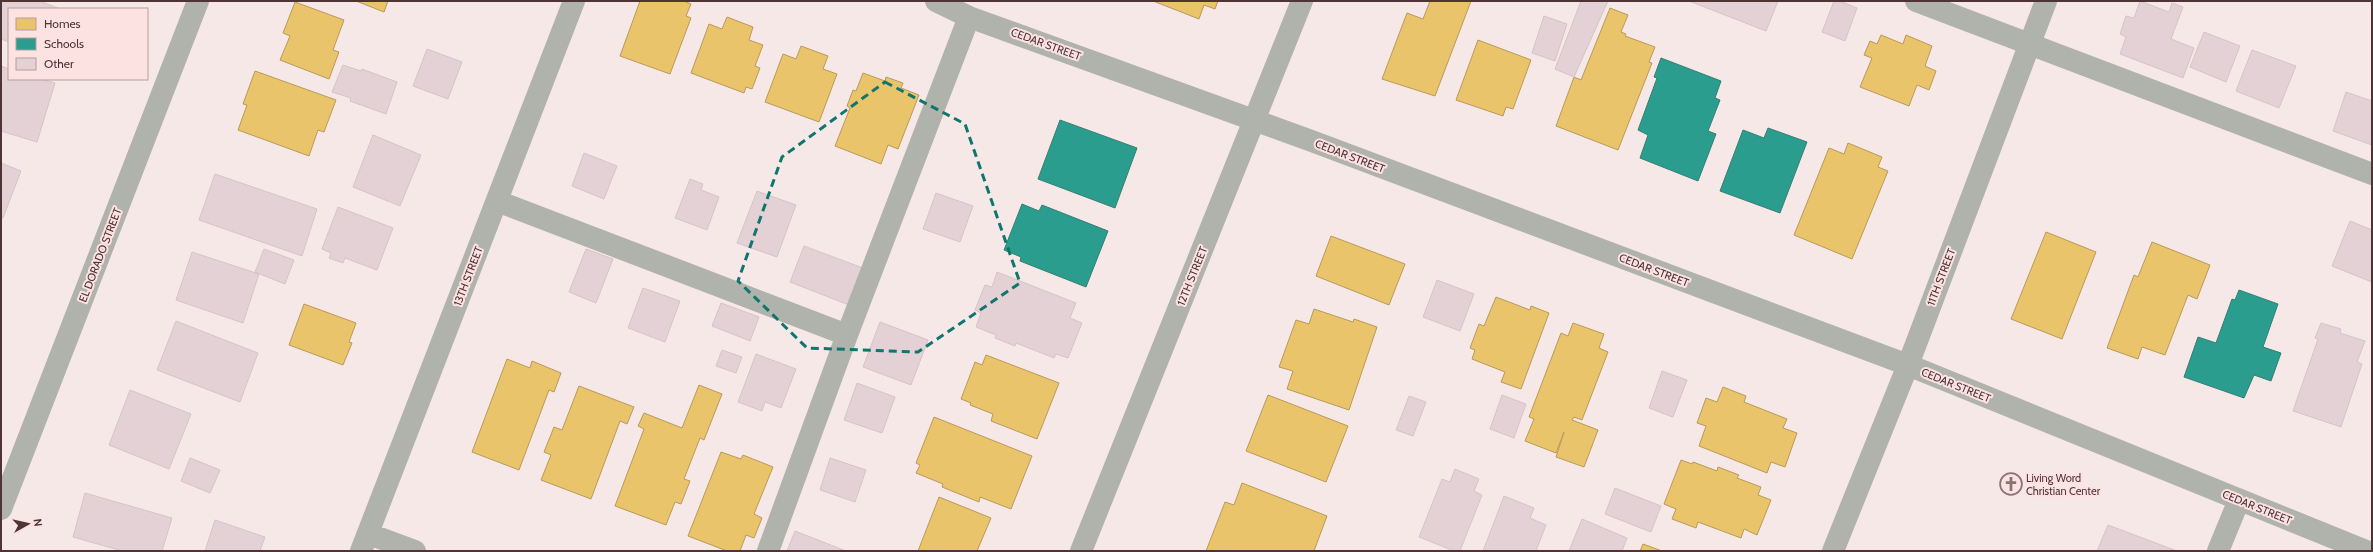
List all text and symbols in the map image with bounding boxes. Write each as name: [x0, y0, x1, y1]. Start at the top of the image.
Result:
legend: [8, 8, 148, 80]
text: Homes: [44, 16, 81, 31]
street label: CEDAR STREET: [1009, 25, 1083, 63]
text: Schools: [44, 36, 84, 51]
text: Other: [44, 56, 74, 71]
street label: CEDAR STREET: [1313, 136, 1387, 176]
street label: EL DORADO STREET: [76, 206, 124, 304]
street label: 13TH STREET: [450, 244, 486, 308]
street label: 12TH STREET: [1174, 244, 1210, 308]
street label: 11TH STREET: [1924, 246, 1958, 308]
street label: CEDAR STREET: [1617, 250, 1691, 290]
street label: CEDAR STREET: [1919, 365, 1993, 405]
church icon: Living Word Christian Center: [1998, 471, 2024, 497]
place label: Living Word Christian Center: [2026, 471, 2101, 498]
street label: CEDAR STREET: [2220, 487, 2294, 527]
north arrow: [8, 504, 48, 544]
text: N: [30, 518, 45, 527]

